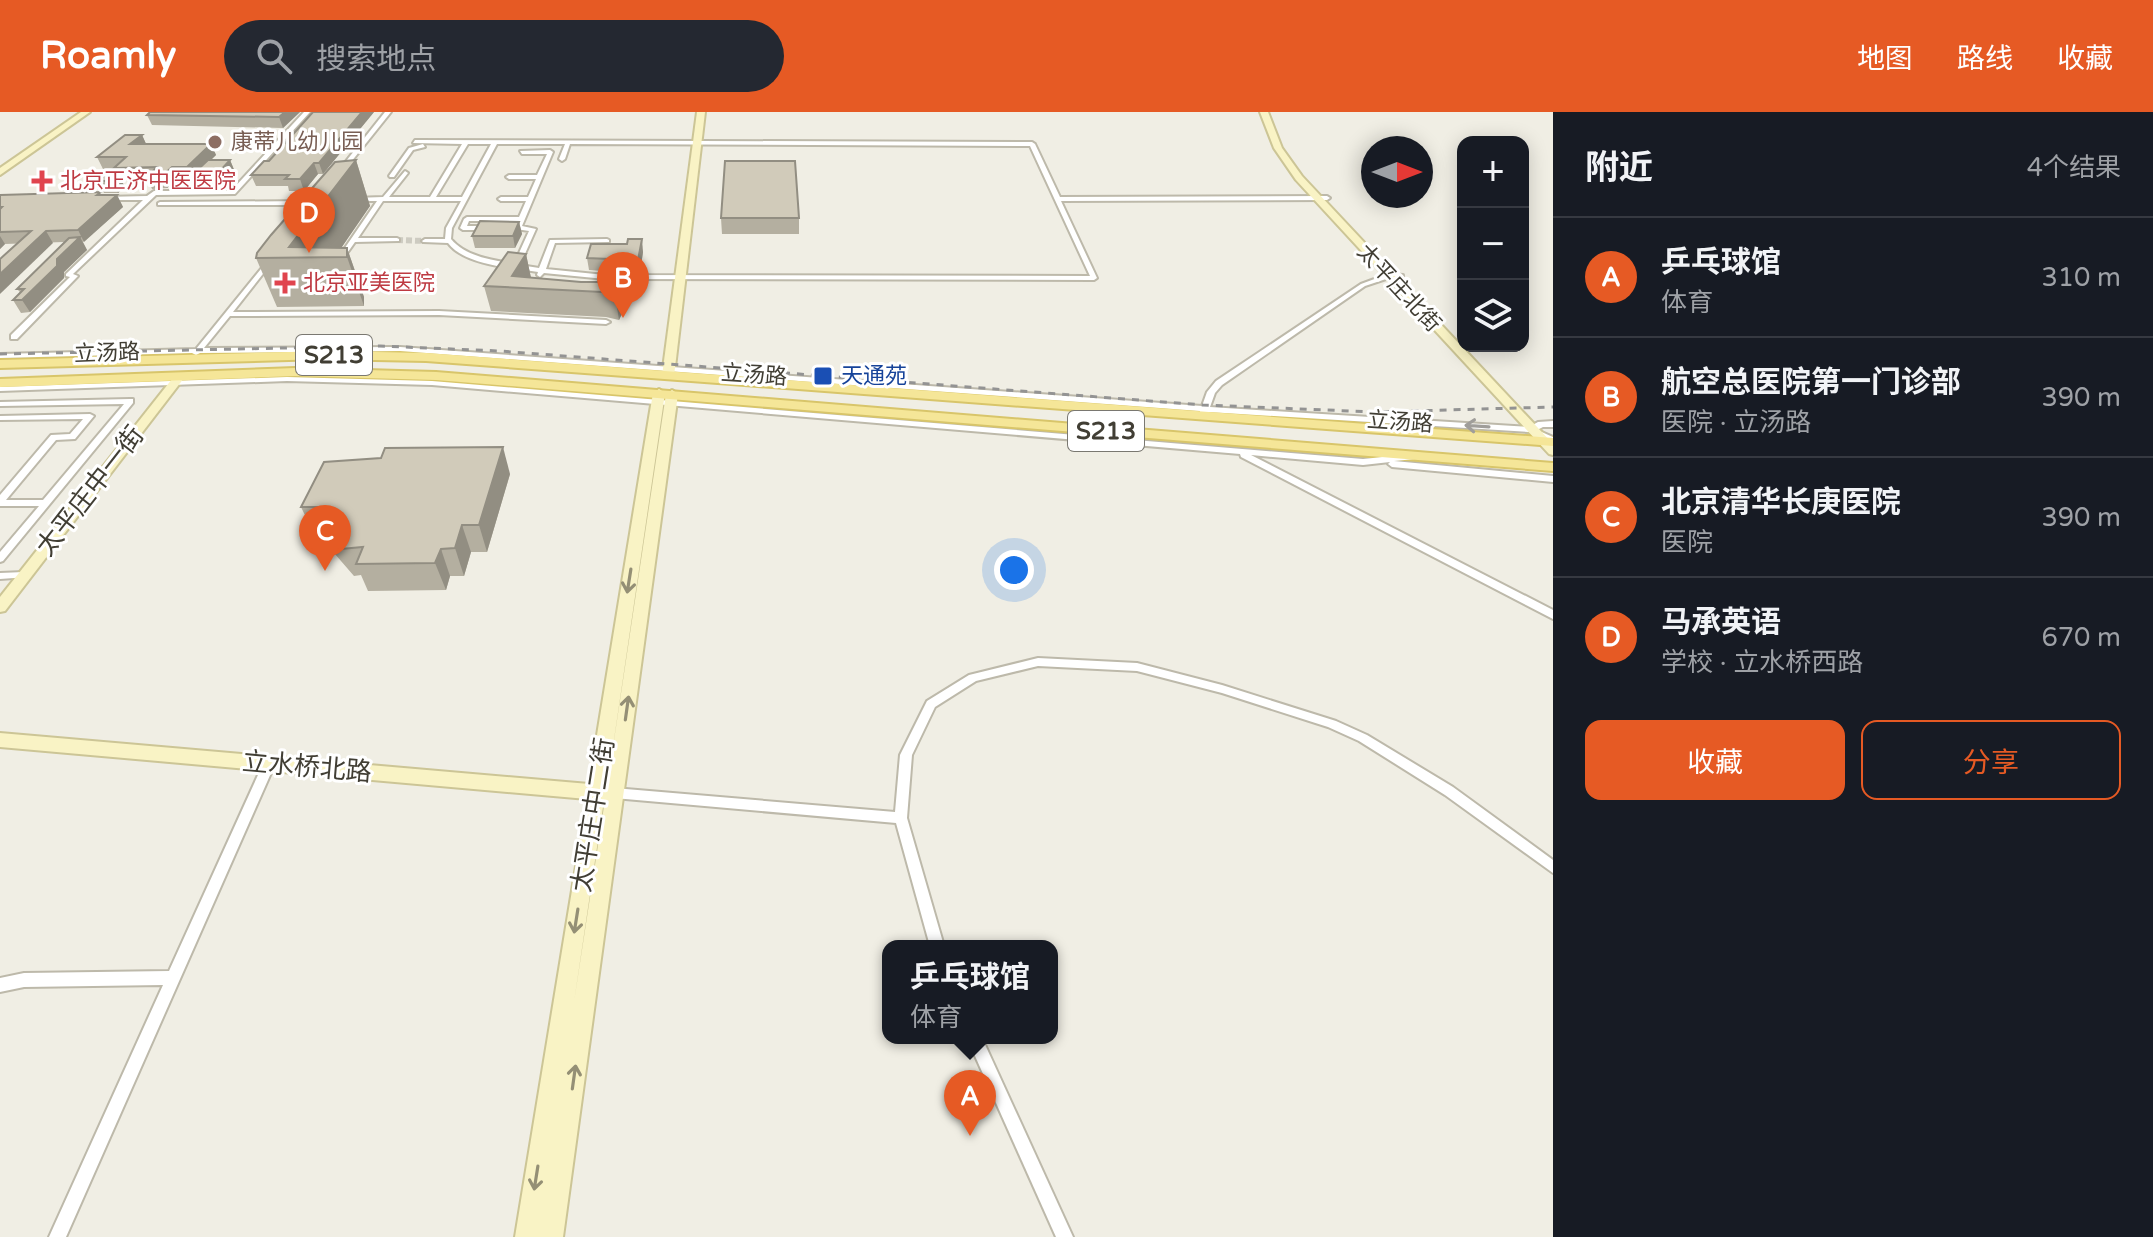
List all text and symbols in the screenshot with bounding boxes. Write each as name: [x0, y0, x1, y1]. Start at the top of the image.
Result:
search box: [224, 20, 784, 92]
text: Roamly: [40, 33, 176, 79]
icon: search: [252, 34, 296, 78]
text: 搜索地点: [316, 41, 436, 78]
text: 地图: [1857, 42, 1913, 76]
text: 路线: [1957, 42, 2013, 76]
text: 收藏: [2057, 42, 2113, 76]
place label: 康蒂儿幼儿园: [231, 129, 363, 155]
marker: 康蒂儿幼儿园: [206, 133, 224, 151]
north arrow: [1361, 136, 1433, 208]
map controls: [1457, 136, 1529, 352]
button: +: [1457, 136, 1529, 208]
text: 附近: [1585, 148, 1653, 189]
text: 4个结果: [2027, 152, 2121, 183]
place label: 北京正济中医医院: [60, 168, 236, 194]
marker: 北京正济中医医院: [31, 170, 53, 192]
pin: D: [283, 187, 335, 253]
button: −: [1457, 208, 1529, 280]
street label: 太平庄北街: [1352, 239, 1446, 337]
text: 乒乓球馆: [1661, 244, 1781, 281]
pin: B: [597, 252, 649, 318]
text: A: [1601, 262, 1621, 293]
text: 310 m: [2041, 262, 2121, 293]
place label: 北京亚美医院: [303, 270, 435, 296]
marker: 北京亚美医院: [274, 272, 296, 294]
button: layers: [1457, 280, 1529, 352]
text: 体育: [1661, 287, 1713, 318]
road number: S213: [296, 335, 372, 375]
street label: 立汤路: [74, 339, 140, 367]
street label: 立汤路: [720, 360, 788, 390]
place label: 天通苑: [841, 363, 907, 389]
text: 航空总医院第一门诊部: [1661, 364, 1961, 401]
marker: 天通苑: [812, 365, 834, 387]
text: B: [1602, 382, 1620, 413]
text: 390 m: [2041, 382, 2121, 413]
street label: 立汤路: [1366, 407, 1434, 437]
text: 医院 · 立汤路: [1661, 407, 1811, 438]
road number: S213: [1068, 411, 1144, 451]
one-way arrow: [1464, 419, 1491, 434]
street label: 太平庄中一街: [30, 420, 150, 562]
text: 北京清华长庚医院: [1661, 484, 1901, 521]
text: C: [1602, 502, 1620, 533]
text: 390 m: [2041, 502, 2121, 533]
pin: C: [299, 505, 351, 571]
text: 医院: [1661, 527, 1713, 558]
your location: [994, 550, 1034, 590]
one-way arrow: [621, 568, 636, 593]
text: 马承英语: [1661, 604, 1781, 641]
text: D: [1601, 622, 1621, 653]
text: 670 m: [2041, 622, 2121, 653]
text: 学校 · 立水桥西路: [1661, 647, 1863, 678]
one-way arrow: [620, 696, 635, 721]
button: 收藏: [1585, 720, 1845, 800]
button: 分享: [1861, 720, 2121, 800]
street label: 太平庄中二街: [565, 736, 621, 894]
street label: 立水桥北路: [241, 746, 373, 788]
one-way arrow: [568, 908, 583, 933]
popup: [882, 940, 1058, 1044]
text: 乒乓球馆: [910, 959, 1030, 996]
text: 体育: [910, 1002, 962, 1033]
one-way arrow: [567, 1064, 582, 1090]
pin: A: [944, 1070, 996, 1136]
one-way arrow: [528, 1165, 543, 1190]

